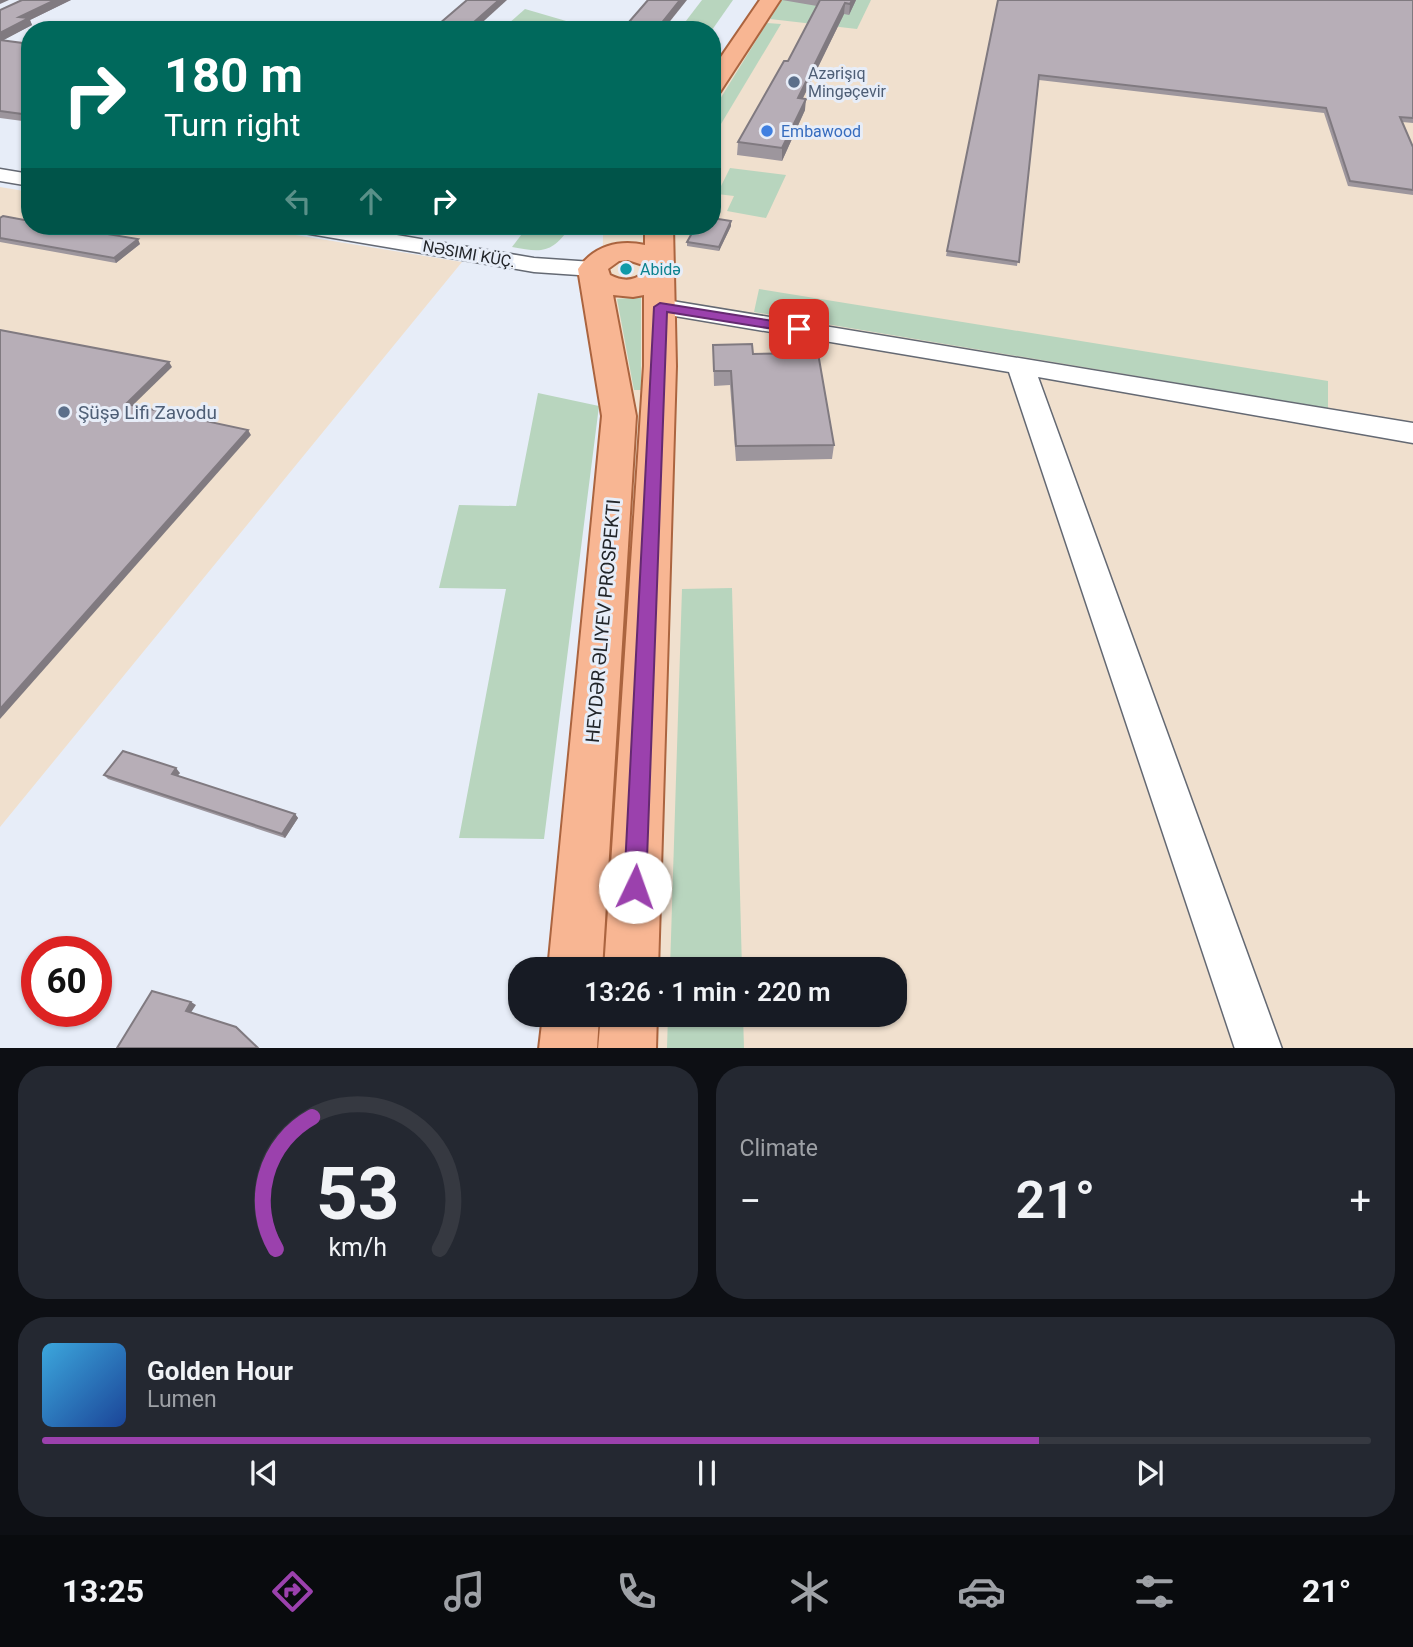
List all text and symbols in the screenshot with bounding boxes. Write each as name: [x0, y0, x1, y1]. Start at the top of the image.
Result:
text: 180 m: [164, 47, 303, 104]
icon: right: [49, 49, 140, 140]
place label: Azərişıq Mingəçevir: [808, 64, 887, 101]
marker: Azərişıq Mingəçevir: [786, 74, 802, 90]
text: Turn right: [164, 106, 300, 144]
place label: Embawood: [781, 122, 861, 141]
marker: Embawood: [759, 123, 775, 139]
icon: left: [279, 182, 317, 220]
icon: ahead: [352, 182, 390, 220]
icon: right: [425, 182, 463, 220]
street label: NƏSIMI KÜÇ.: [421, 237, 517, 271]
place label: Abidə: [640, 260, 681, 279]
marker: Abidə: [618, 261, 634, 277]
pin: [769, 299, 829, 359]
icon: arrive: [780, 310, 818, 348]
place label: Şüşə Lifi Zavodu: [78, 401, 217, 424]
marker: Şüşə Lifi Zavodu: [56, 404, 72, 420]
street label: HEYDƏR ƏLIYEV PROSPEKTI: [581, 498, 625, 744]
position arrow: [598, 850, 672, 924]
speed limit sign: 60: [21, 936, 112, 1027]
text: 13:26 · 1 min · 220 m: [584, 977, 831, 1007]
text: Climate: [740, 1135, 818, 1162]
text: 53: [316, 1151, 400, 1237]
text: 21°: [1016, 1170, 1095, 1231]
text: −: [740, 1179, 761, 1223]
text: +: [1349, 1179, 1371, 1223]
text: km/h: [328, 1232, 387, 1261]
text: Golden Hour: [147, 1356, 293, 1386]
text: Lumen: [147, 1386, 217, 1413]
icon: previous: [245, 1454, 283, 1492]
icon: pause: [688, 1454, 726, 1492]
icon: next: [1131, 1454, 1169, 1492]
icon: directions: [268, 1567, 317, 1616]
icon: music: [440, 1567, 489, 1616]
icon: phone: [612, 1567, 661, 1616]
icon: climate: [785, 1567, 834, 1616]
icon: car: [957, 1567, 1006, 1616]
icon: filters: [1130, 1567, 1179, 1616]
text: 13:25: [62, 1572, 144, 1610]
text: 21°: [1302, 1572, 1351, 1610]

